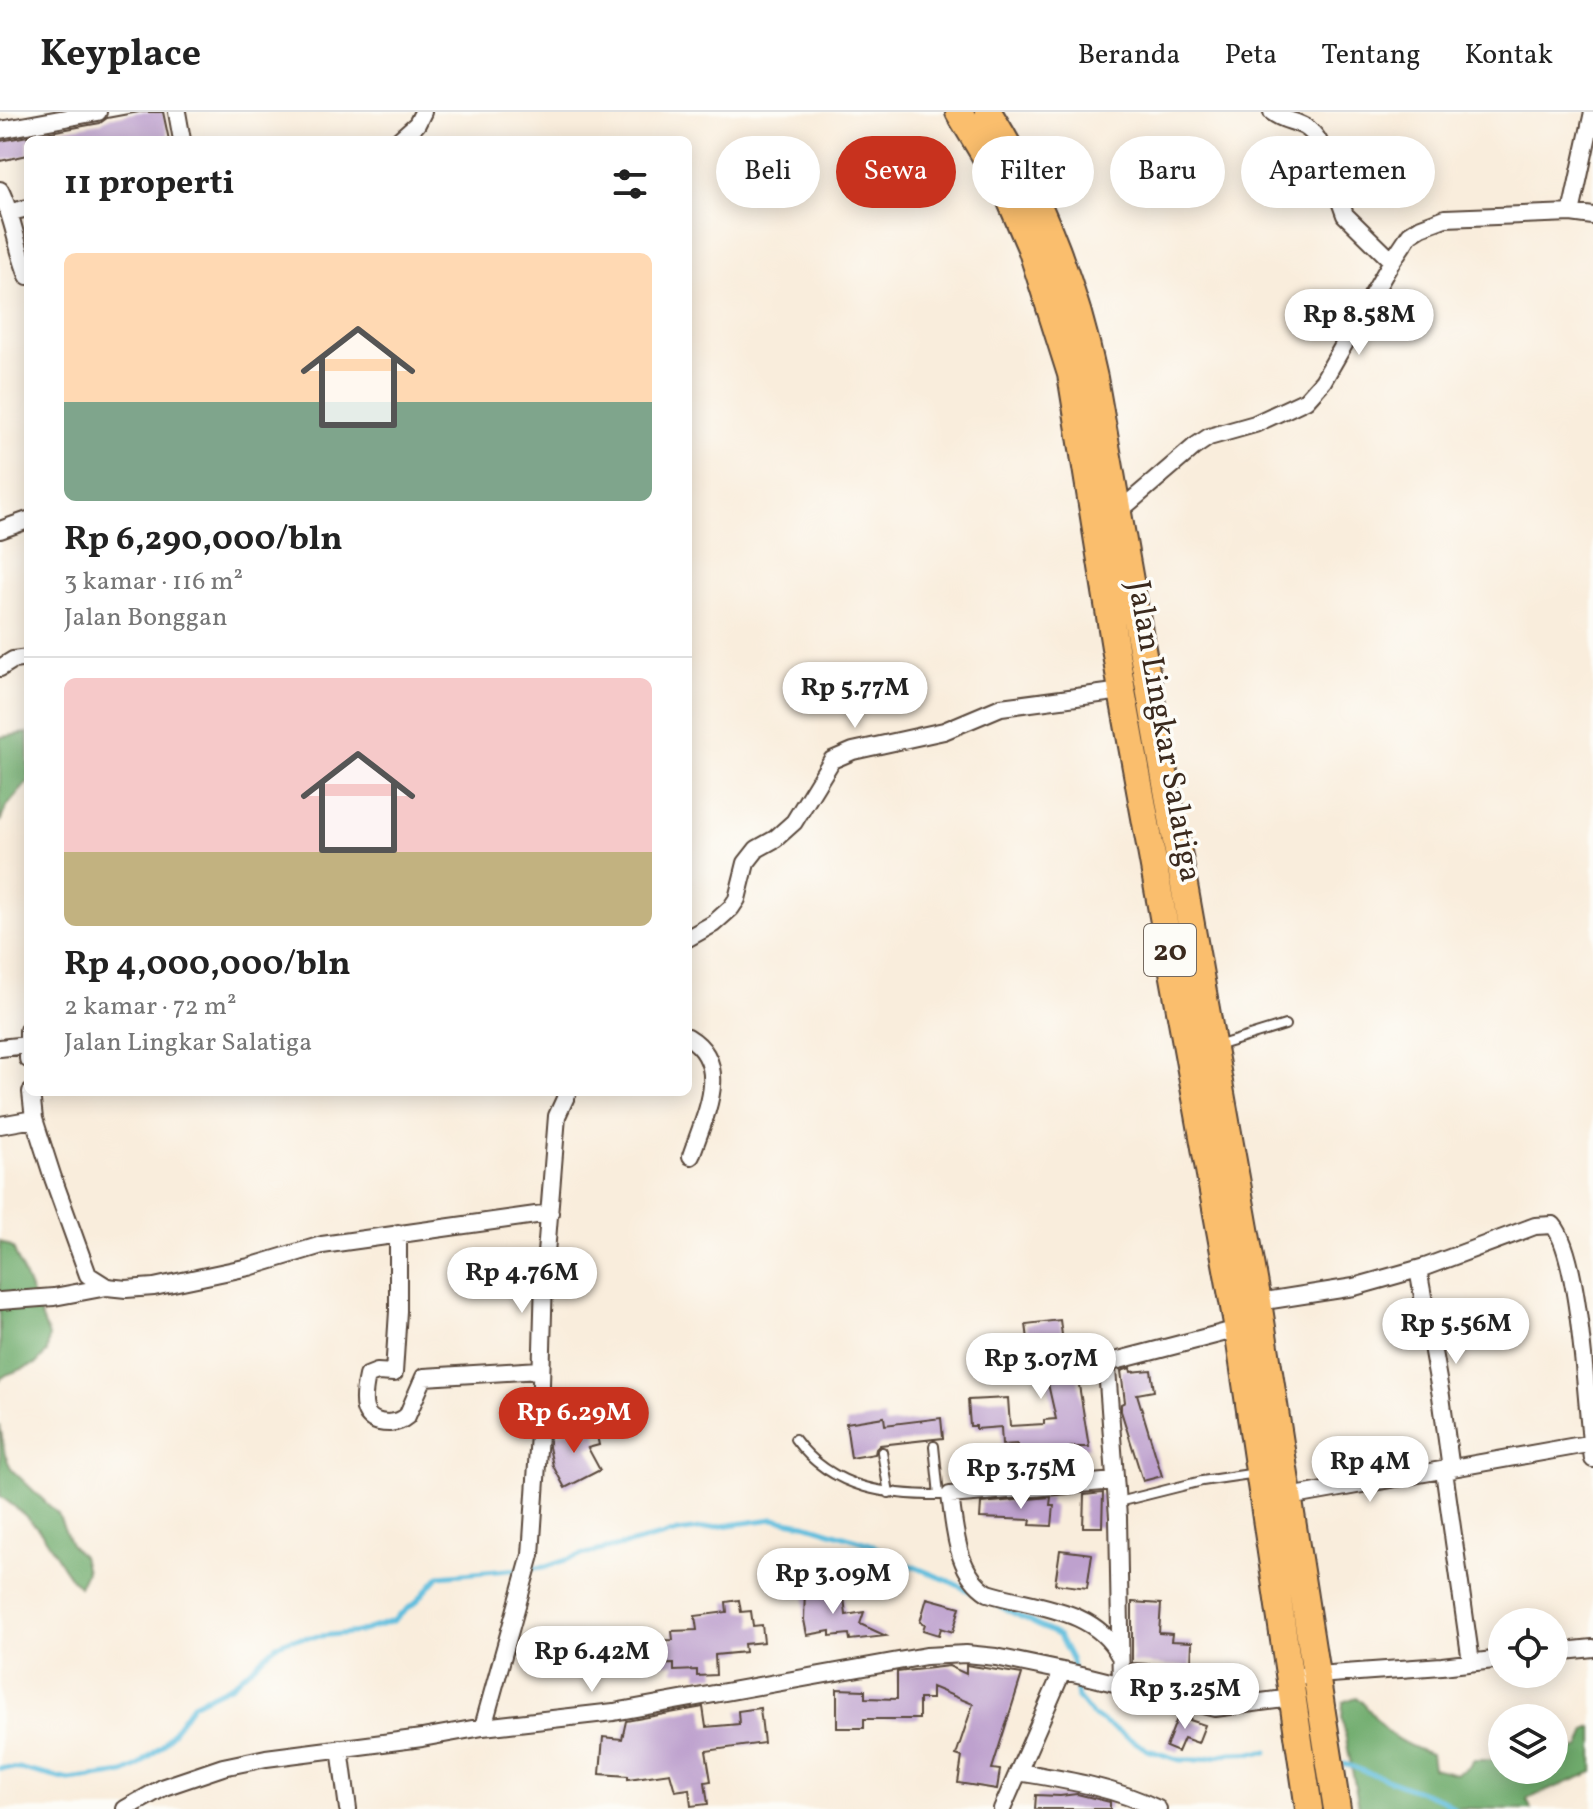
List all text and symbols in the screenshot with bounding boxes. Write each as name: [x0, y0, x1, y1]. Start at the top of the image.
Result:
text: Keyplace: [40, 29, 201, 82]
text: Beranda: [1078, 36, 1181, 75]
text: Peta: [1225, 36, 1277, 75]
text: Tentang: [1321, 36, 1420, 75]
text: Kontak: [1464, 36, 1553, 75]
chip: Beli: [716, 136, 820, 208]
chip: Sewa: [836, 136, 956, 208]
chip: Filter: [972, 136, 1094, 208]
chip: Baru: [1110, 136, 1225, 208]
chip: Apartemen: [1241, 136, 1435, 208]
text: 11 properti: [64, 161, 234, 208]
icon: filters: [608, 162, 652, 206]
pin: Rp 8.58M: [1276, 289, 1442, 357]
text: Rp 8.58M: [1303, 297, 1415, 333]
icon: home: [286, 305, 430, 449]
text: Rp 6,290,000/bln: [64, 517, 343, 564]
text: 3 kamar · 116 m²: [64, 564, 243, 600]
street label: Jalan Lingkar Salatiga: [1115, 577, 1211, 886]
text: Jalan Bonggan: [64, 600, 228, 636]
pin: Rp 5.77M: [772, 662, 938, 730]
text: Rp 5.77M: [801, 670, 909, 706]
icon: home: [286, 730, 430, 874]
road number: 20: [1144, 924, 1196, 976]
text: Rp 4,000,000/bln: [64, 942, 351, 989]
text: 2 kamar · 72 m²: [64, 989, 237, 1025]
text: Jalan Lingkar Salatiga: [64, 1025, 312, 1061]
pin: Rp 4.76M: [439, 1247, 605, 1315]
text: Rp 4.76M: [465, 1255, 579, 1291]
pin: Rp 5.56M: [1373, 1298, 1539, 1366]
text: Rp 5.56M: [1400, 1306, 1512, 1342]
pin: Rp 3.07M: [958, 1333, 1124, 1401]
text: Rp 3.07M: [984, 1341, 1098, 1377]
pin: Rp 6.29M: [491, 1387, 657, 1455]
text: Rp 6.29M: [517, 1395, 631, 1431]
pin: Rp 4M: [1314, 1436, 1426, 1504]
pin: Rp 3.75M: [938, 1443, 1104, 1511]
text: Rp 4M: [1330, 1444, 1410, 1480]
text: Rp 3.75M: [966, 1451, 1076, 1487]
pin: Rp 3.09M: [750, 1548, 916, 1616]
text: Rp 3.09M: [775, 1556, 891, 1592]
map controls: [1488, 1608, 1568, 1784]
button: locate: [1488, 1608, 1568, 1688]
pin: Rp 6.42M: [509, 1626, 675, 1694]
text: Rp 6.42M: [534, 1634, 650, 1670]
pin: Rp 3.25M: [1102, 1663, 1268, 1731]
text: Rp 3.25M: [1129, 1671, 1241, 1707]
button: layers: [1488, 1704, 1568, 1784]

